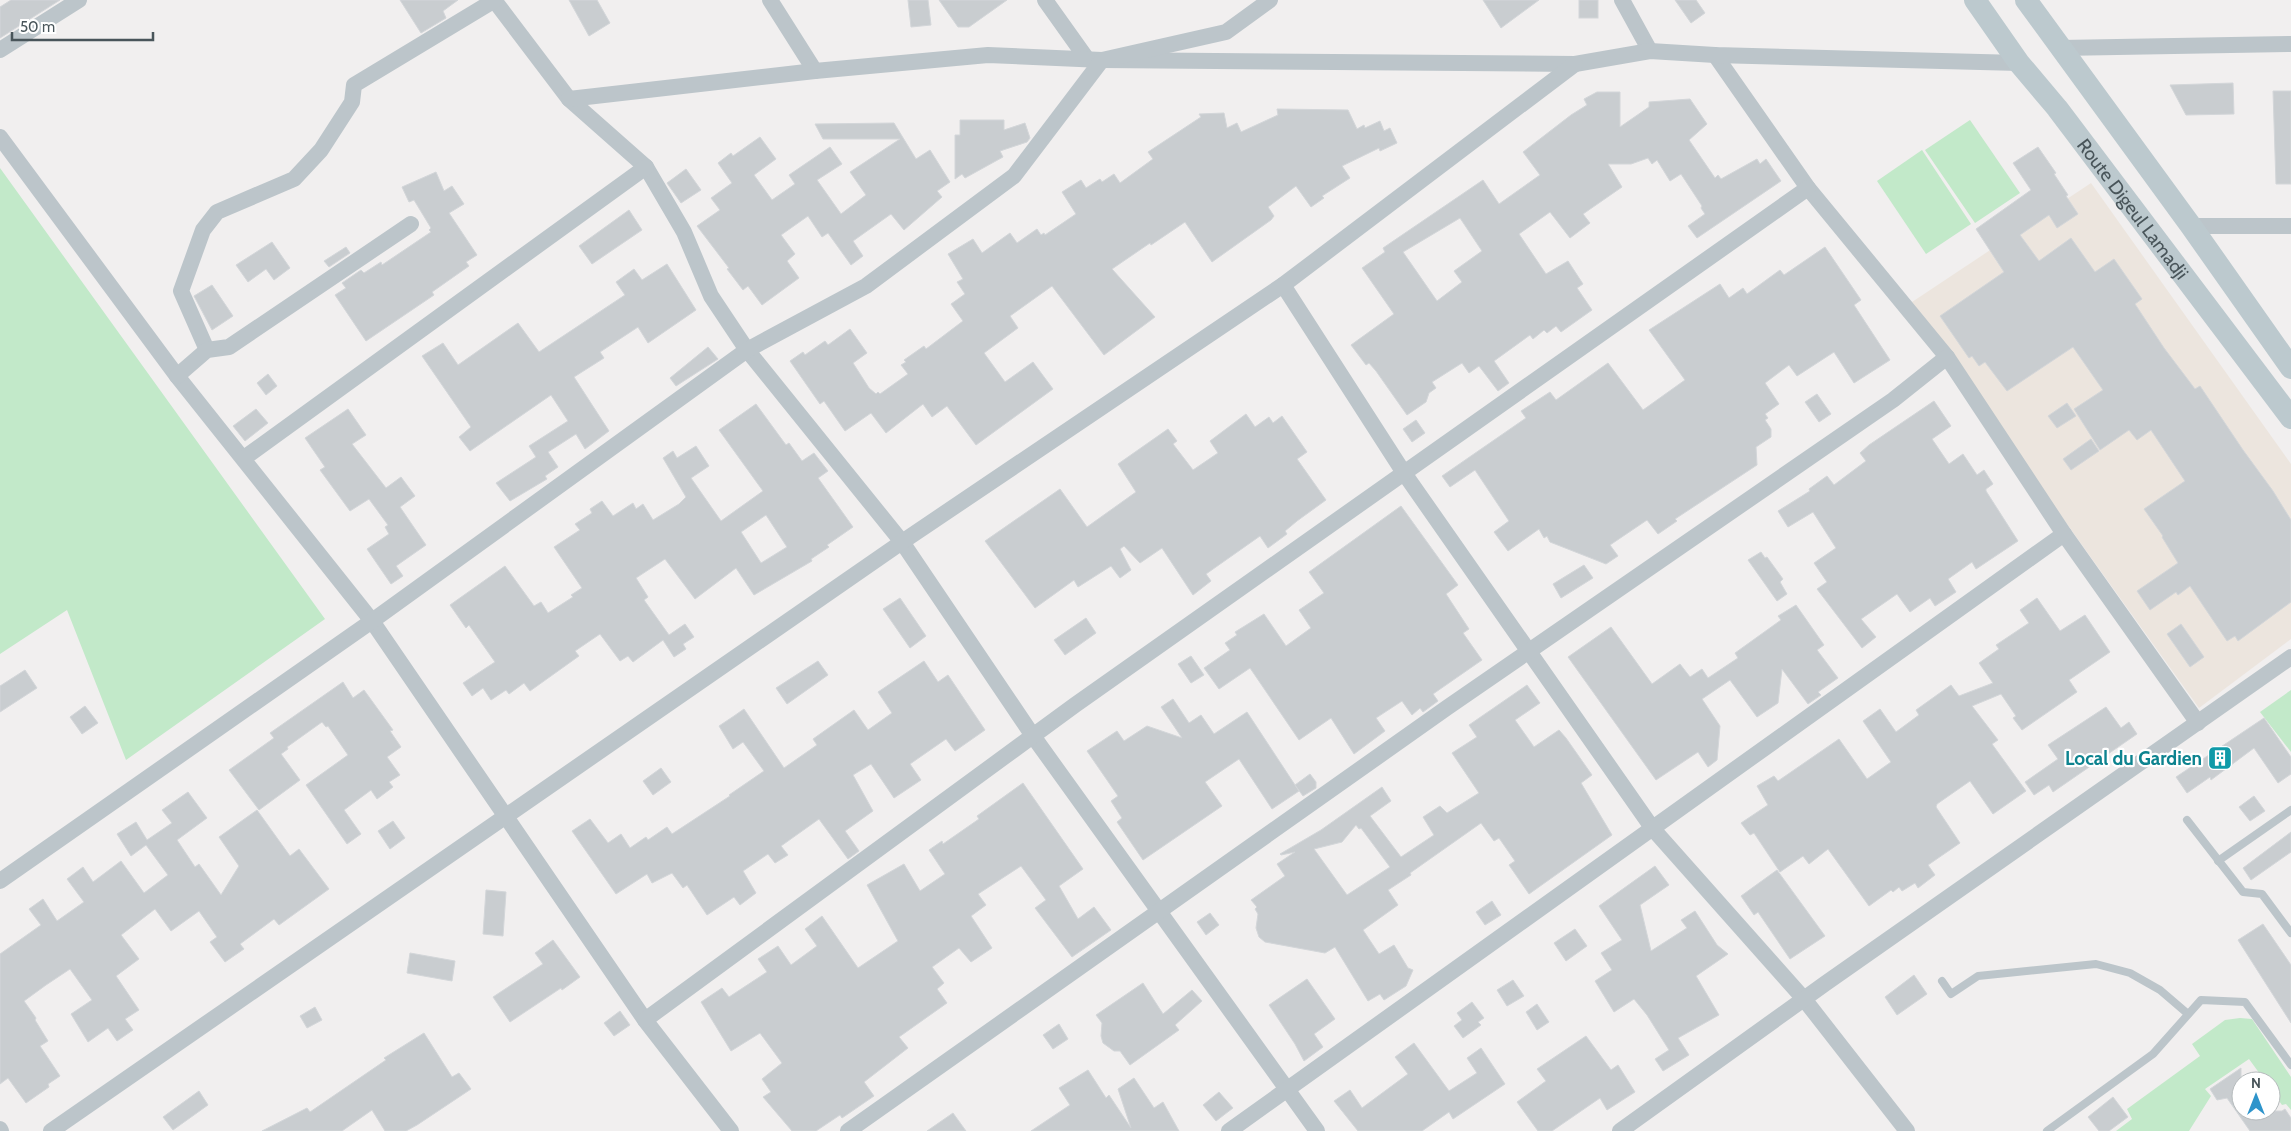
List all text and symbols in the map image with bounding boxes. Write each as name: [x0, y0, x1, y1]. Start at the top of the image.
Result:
scale bar: [12, 10, 154, 42]
text: 50 m: [20, 18, 55, 36]
street label: Route Digeul Lamadji: [2072, 134, 2194, 284]
building icon: Local du Gardien: [2207, 745, 2233, 771]
place label: Local du Gardien: [2065, 747, 2202, 770]
north arrow: [2231, 1071, 2281, 1121]
text: N: [2251, 1074, 2261, 1092]

